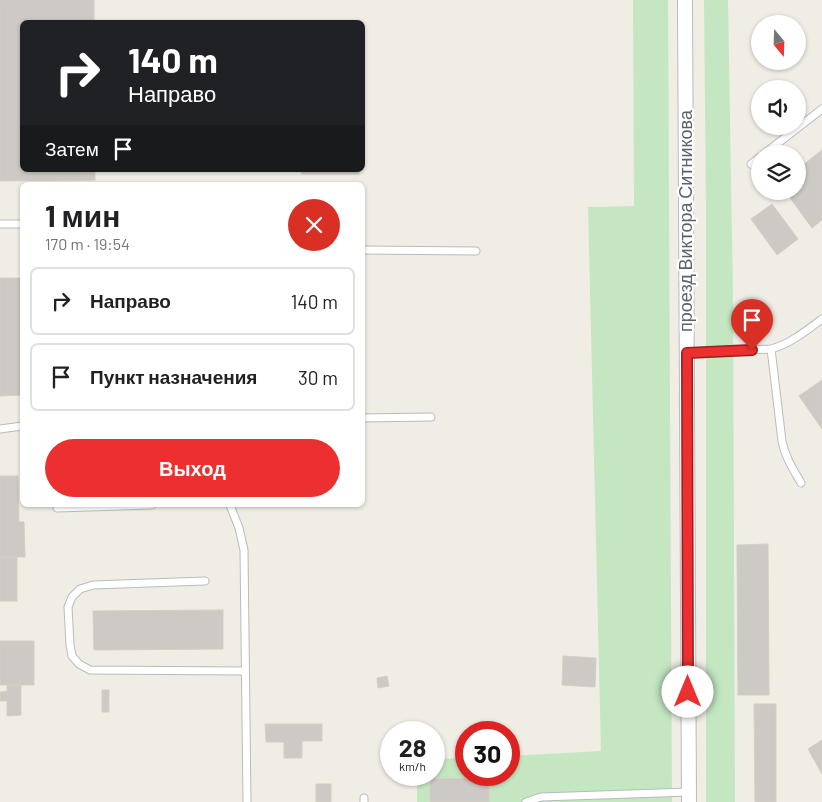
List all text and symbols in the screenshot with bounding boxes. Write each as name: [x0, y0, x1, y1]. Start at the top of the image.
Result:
north arrow: [751, 15, 806, 70]
map controls: [751, 15, 806, 200]
text: 140 m: [128, 38, 218, 80]
icon: right: [45, 40, 110, 105]
text: Направо: [128, 80, 216, 106]
button: sound: [751, 80, 806, 135]
street label: проезд Виктора Ситникова: [674, 109, 696, 332]
icon: arrive: [109, 135, 137, 163]
text: Затем: [45, 137, 99, 160]
button: layers: [751, 145, 806, 200]
text: 1 мин: [45, 197, 120, 233]
button: close: [288, 199, 340, 251]
text: 170 m · 19:54: [45, 234, 130, 253]
icon: right: [47, 287, 75, 315]
text: Направо: [90, 289, 171, 312]
text: 140 m: [291, 290, 338, 313]
pin: [731, 299, 773, 350]
icon: arrive: [738, 306, 766, 334]
icon: arrive: [47, 363, 75, 391]
text: Пункт назначения: [90, 365, 257, 388]
text: 30 m: [298, 366, 338, 389]
button: Выход: [45, 439, 340, 497]
position arrow: [661, 665, 713, 717]
speed limit sign: 30: [455, 721, 520, 786]
text: 28: [399, 732, 426, 762]
text: km/h: [399, 759, 426, 773]

